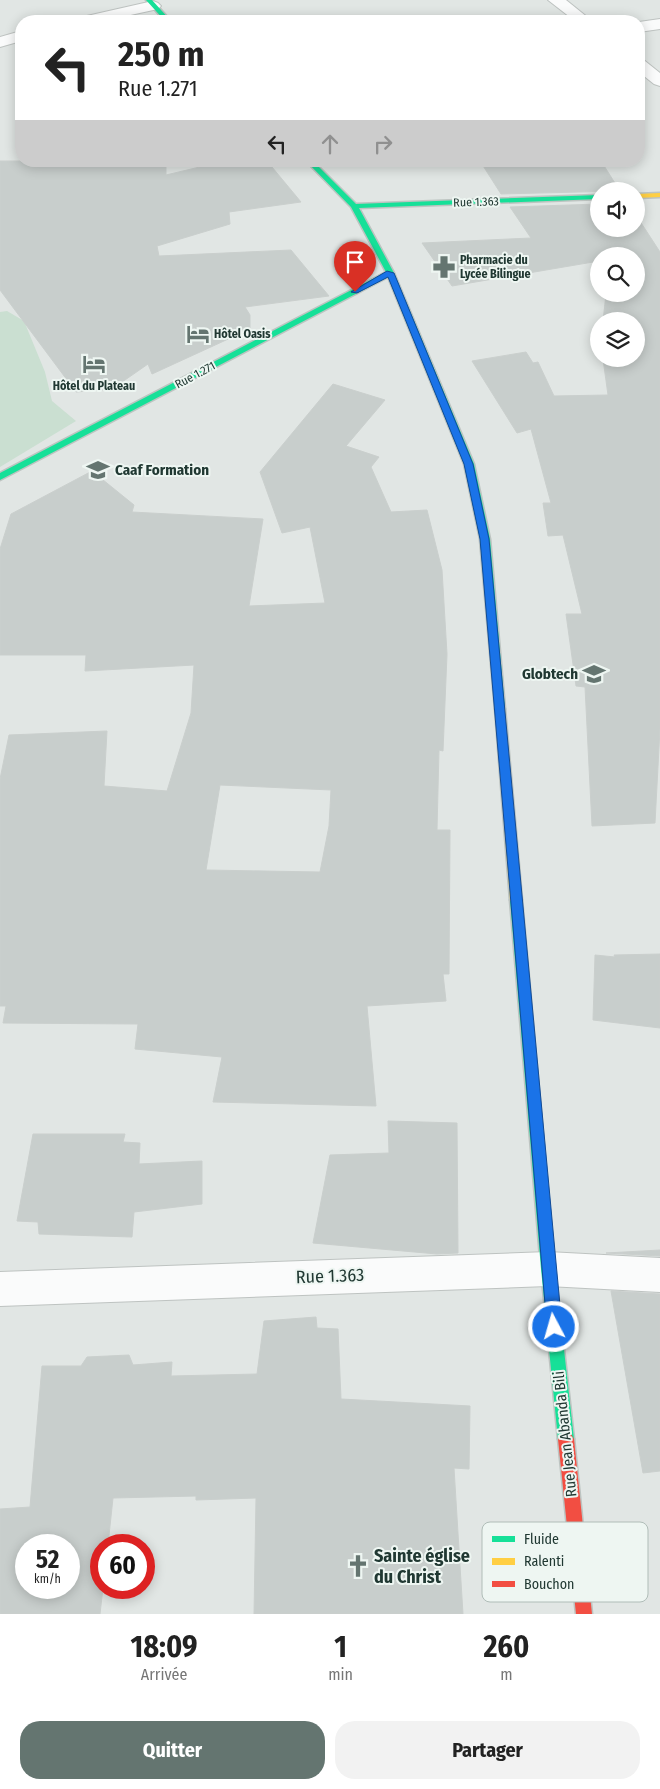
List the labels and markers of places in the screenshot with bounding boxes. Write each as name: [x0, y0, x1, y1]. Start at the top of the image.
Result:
pin: [334, 241, 376, 292]
place label: Pharmacie du Lycée Bilingue: [460, 253, 531, 281]
pharmacy icon: Pharmacie du Lycée Bilingue: [431, 254, 457, 280]
hotel icon: Hôtel Oasis: [185, 321, 211, 347]
place label: Hôtel Oasis: [214, 327, 271, 341]
hotel icon: Hôtel du Plateau: [81, 351, 107, 377]
place label: Hôtel du Plateau: [53, 379, 135, 393]
school or university icon: Caaf Formation: [85, 457, 111, 483]
place label: Caaf Formation: [115, 461, 209, 479]
school or university icon: Globtech: [581, 661, 607, 687]
place label: Globtech: [522, 665, 578, 683]
place label: Sainte église du Christ: [374, 1545, 470, 1588]
church icon: Sainte église du Christ: [345, 1553, 371, 1579]

